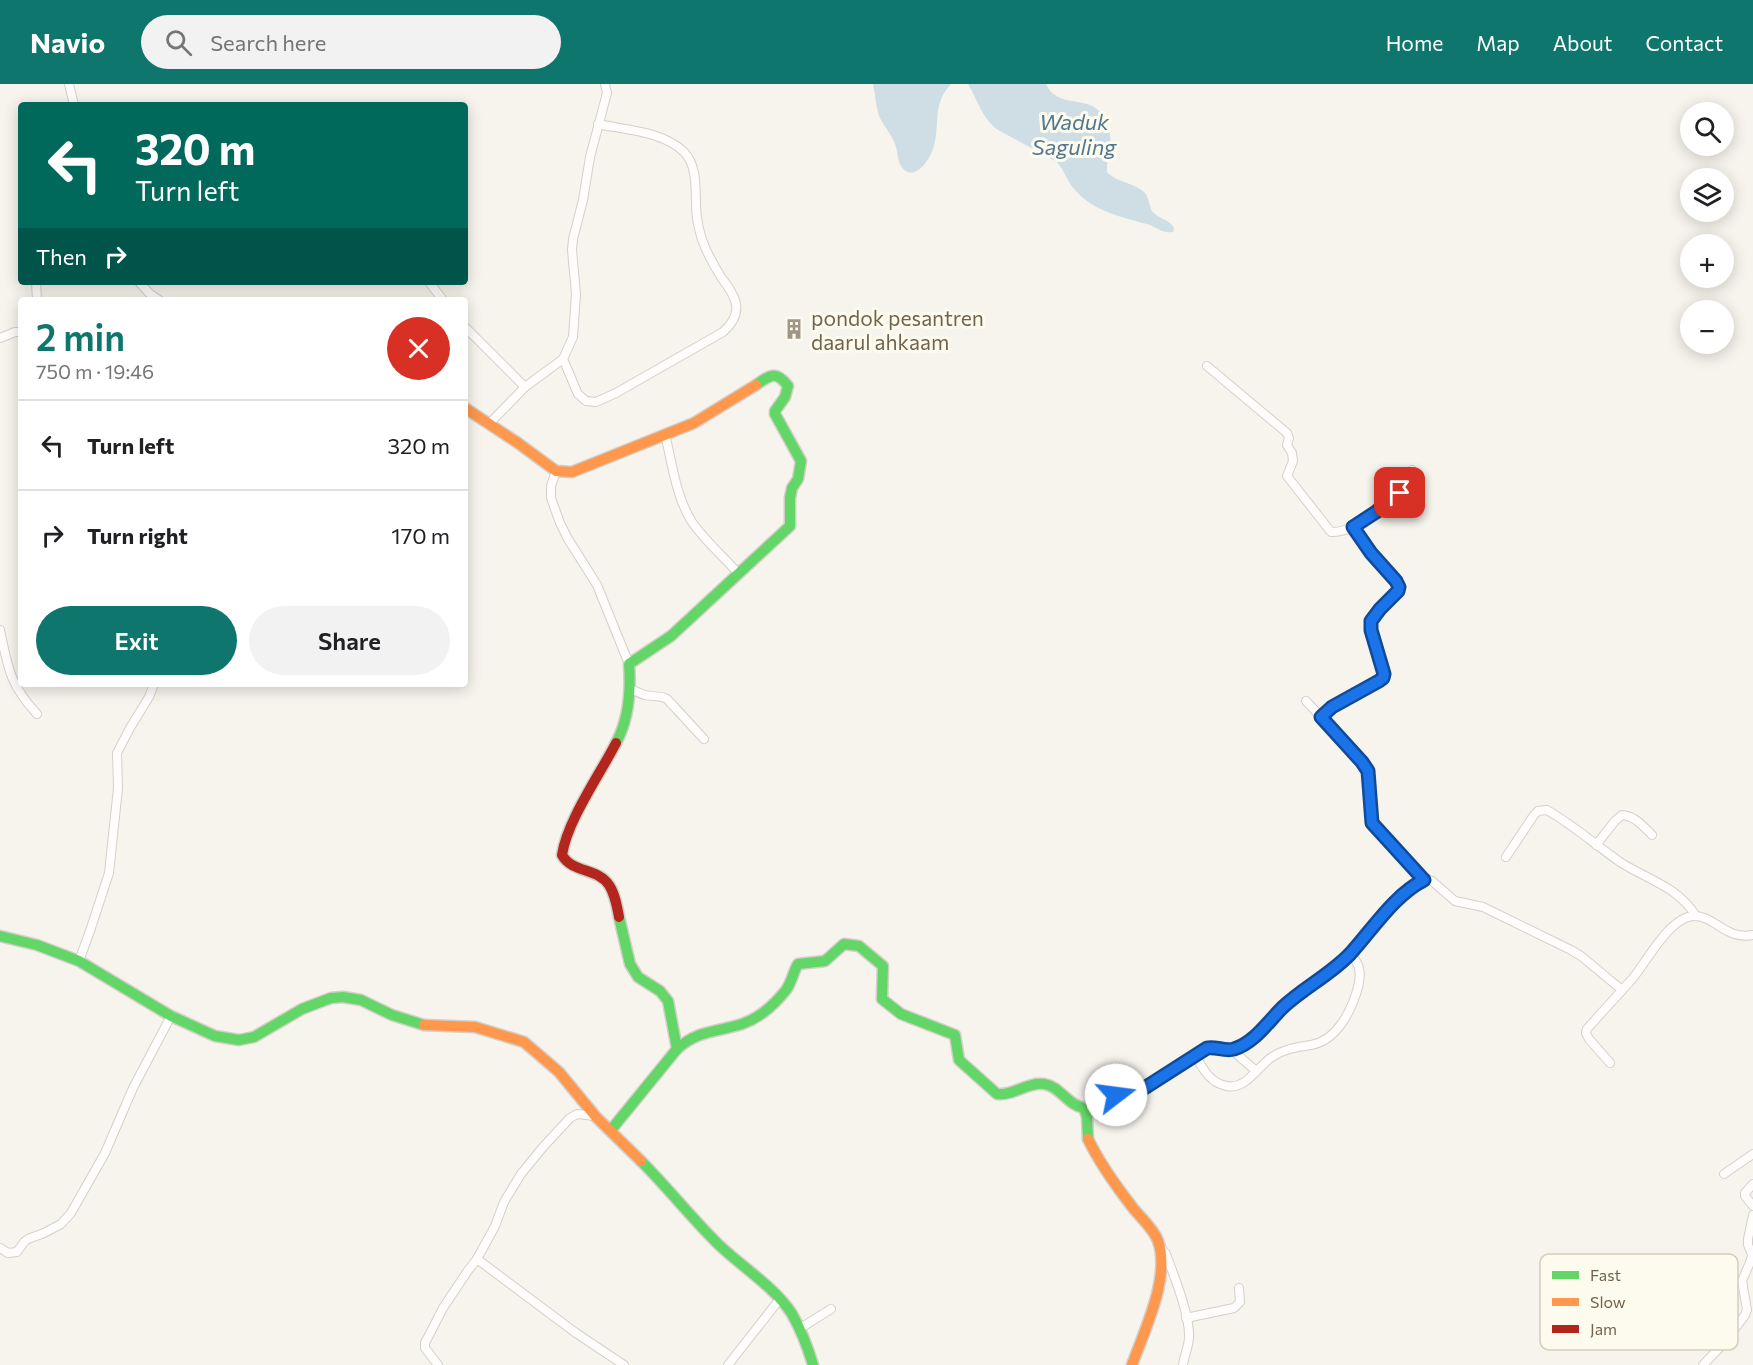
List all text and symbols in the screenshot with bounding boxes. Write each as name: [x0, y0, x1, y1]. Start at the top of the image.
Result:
search box: [141, 15, 561, 69]
text: Navio: [30, 25, 105, 59]
icon: search: [162, 26, 195, 59]
text: Search here: [210, 29, 326, 56]
text: Home: [1386, 30, 1443, 55]
text: Map: [1476, 30, 1520, 55]
text: About: [1553, 30, 1612, 55]
text: Contact: [1645, 30, 1723, 55]
map controls: [1680, 102, 1734, 354]
button: search: [1680, 102, 1734, 156]
water label: Waduk Saguling: [1032, 108, 1117, 160]
text: 320 m: [135, 122, 255, 174]
icon: left: [36, 126, 114, 204]
button: layers: [1680, 168, 1734, 222]
text: Turn left: [135, 174, 239, 207]
button: +: [1680, 234, 1734, 288]
icon: right: [99, 240, 132, 273]
text: Then: [36, 243, 87, 270]
button: −: [1680, 300, 1734, 354]
place label: pondok pesantren daarul ahkaam: [811, 305, 984, 354]
text: 2 min: [36, 314, 125, 358]
button: close: [387, 317, 450, 380]
building icon: pondok pesantren daarul ahkaam: [782, 317, 806, 341]
text: 750 m · 19:46: [36, 359, 154, 383]
icon: left: [36, 429, 69, 462]
text: Turn left: [87, 432, 174, 459]
text: 320 m: [388, 432, 450, 459]
pin: [1374, 467, 1425, 518]
icon: arrive: [1383, 476, 1416, 509]
icon: right: [36, 519, 69, 552]
text: Turn right: [87, 522, 188, 549]
text: 170 m: [391, 522, 450, 549]
button: Exit: [36, 606, 237, 675]
button: Share: [249, 606, 450, 675]
position arrow: [1084, 1063, 1148, 1127]
legend: [1540, 1254, 1738, 1350]
text: Fast: [1590, 1265, 1621, 1284]
text: Slow: [1590, 1292, 1626, 1311]
text: Jam: [1590, 1319, 1617, 1338]

